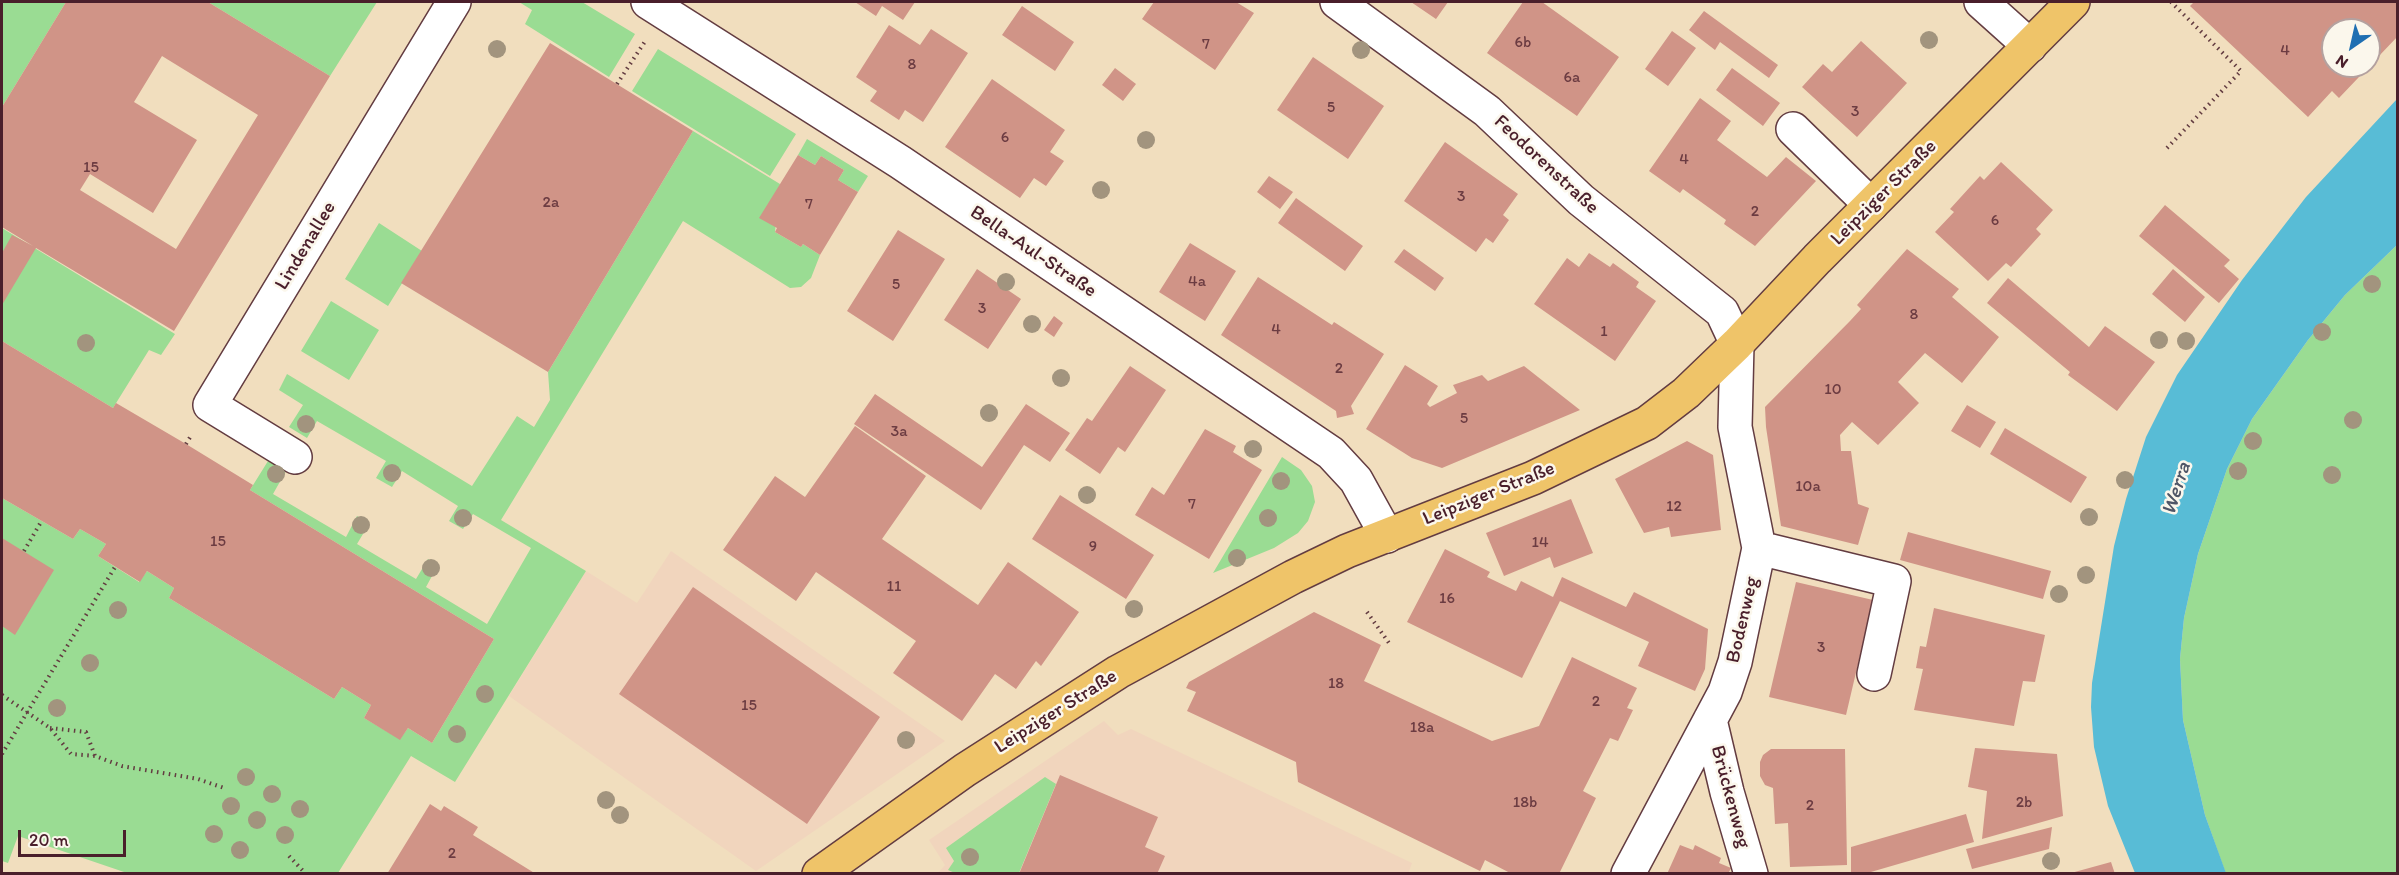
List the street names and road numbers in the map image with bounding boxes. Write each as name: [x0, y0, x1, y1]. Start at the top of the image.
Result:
street label: Feodorenstraße: [1488, 110, 1604, 220]
street label: Leipziger Straße: [1826, 135, 1942, 251]
street label: Lindenallee: [270, 197, 342, 295]
street label: Bella-Aul-Straße: [965, 201, 1101, 303]
street label: Leipziger Straße: [1419, 457, 1559, 531]
street label: Bodenweg: [1721, 574, 1765, 666]
street label: Leipziger Straße: [990, 665, 1122, 759]
street label: Brückenweg: [1705, 743, 1755, 851]

